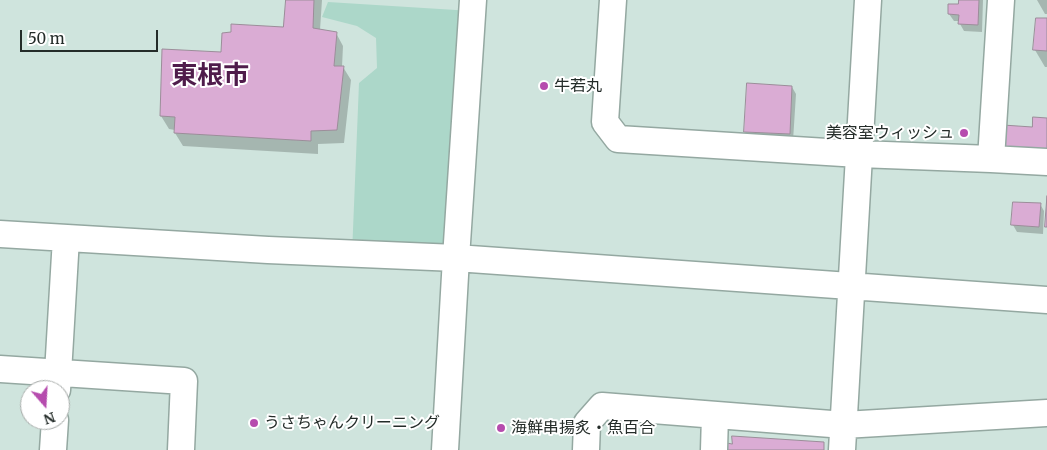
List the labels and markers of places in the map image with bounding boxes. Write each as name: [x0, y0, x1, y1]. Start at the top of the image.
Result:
place label: 牛若丸: [554, 76, 602, 96]
marker: 牛若丸: [538, 80, 550, 92]
place label: 美容室ウィッシュ: [826, 123, 954, 143]
marker: 美容室ウィッシュ: [958, 127, 970, 139]
place label: うさちゃんクリーニング: [264, 413, 440, 433]
marker: うさちゃんクリーニング: [248, 417, 260, 429]
place label: 海鮮串揚炙・魚百合: [511, 418, 655, 438]
marker: 海鮮串揚炙・魚百合: [495, 422, 507, 434]

